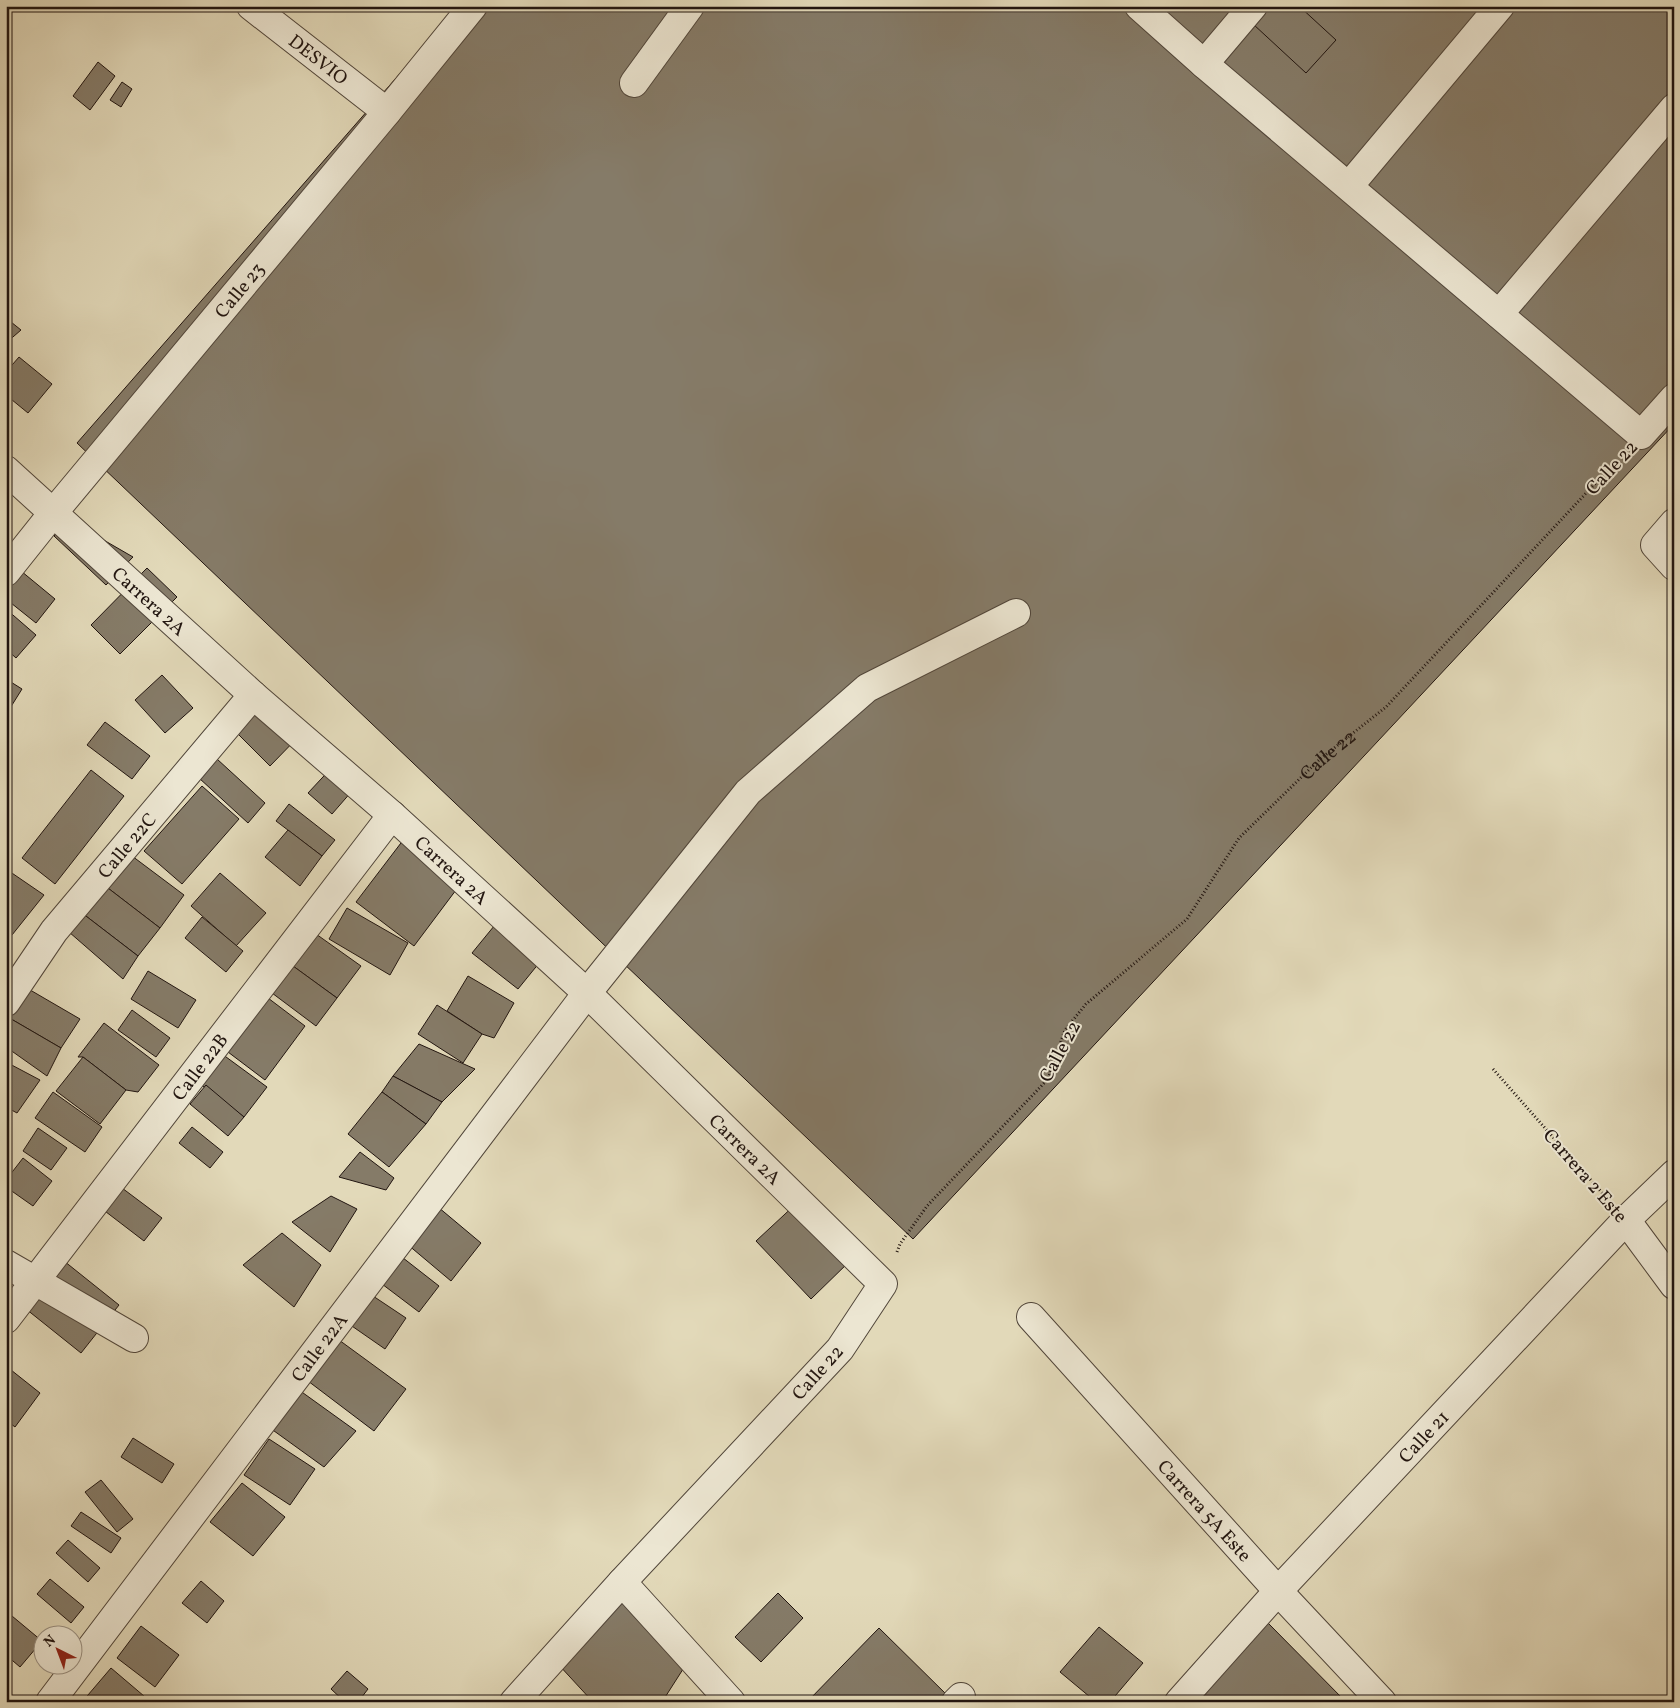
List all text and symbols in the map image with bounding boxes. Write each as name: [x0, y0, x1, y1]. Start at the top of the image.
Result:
street label: DESVIO: [282, 29, 353, 92]
street label: Calle 23: [210, 258, 271, 324]
street label: Calle 22: [1580, 435, 1645, 502]
street label: Carrera 2A: [105, 562, 191, 643]
street label: Calle 22: [1295, 724, 1362, 787]
street label: Calle 22C: [93, 808, 163, 885]
street label: Carrera 2A: [408, 831, 493, 912]
street label: Calle 22: [1034, 1016, 1088, 1087]
street label: Calle 22B: [167, 1029, 235, 1107]
street label: Carrera 2A: [702, 1109, 786, 1192]
street label: Carrera 2 Este: [1536, 1124, 1633, 1229]
street label: Calle 22A: [286, 1309, 355, 1388]
street label: Calle 22: [787, 1340, 850, 1407]
street label: Calle 21: [1393, 1405, 1456, 1470]
street label: Carrera 5A Este: [1151, 1455, 1257, 1568]
north arrow: [32, 1626, 82, 1676]
text: N: [40, 1631, 60, 1652]

